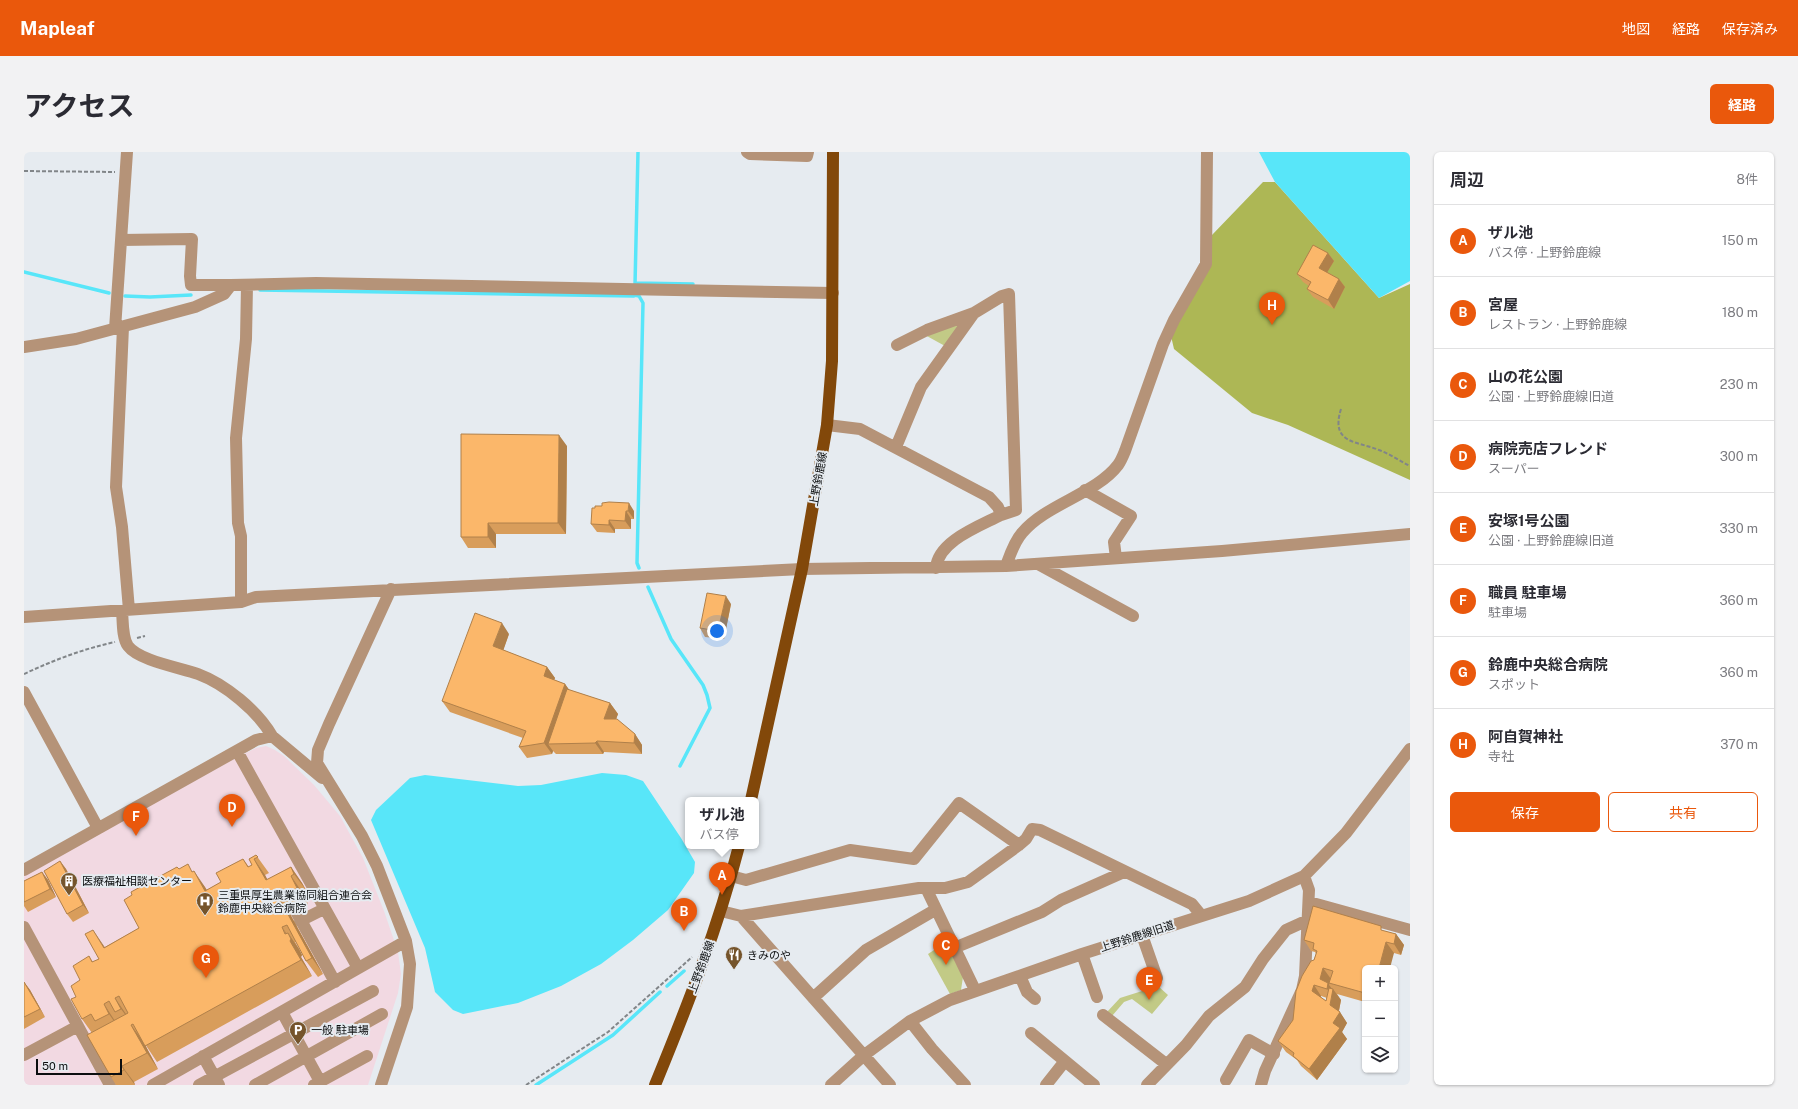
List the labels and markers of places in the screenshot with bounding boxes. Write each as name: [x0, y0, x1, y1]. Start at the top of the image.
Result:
pin: H: [1259, 292, 1285, 325]
pin: D: [219, 794, 245, 827]
pin: F: [123, 803, 149, 836]
pin: A: [709, 862, 735, 895]
building icon: 医療福祉相談センター: [59, 871, 79, 896]
place label: 医療福祉相談センター: [82, 875, 192, 887]
place label: 三重県厚生農業協同組合連合会 鈴鹿中央総合病院: [218, 889, 372, 914]
hospital icon: 三重県厚生農業協同組合連合会 鈴鹿中央総合病院: [195, 891, 215, 916]
pin: B: [671, 898, 697, 931]
pin: C: [933, 932, 959, 965]
pin: G: [193, 945, 219, 978]
restaurant icon: きみのや: [724, 945, 744, 970]
place label: きみのや: [747, 949, 791, 961]
pin: E: [1136, 967, 1162, 1000]
parking icon: 一般 駐車場: [288, 1020, 308, 1045]
place label: 一般 駐車場: [311, 1024, 369, 1036]

